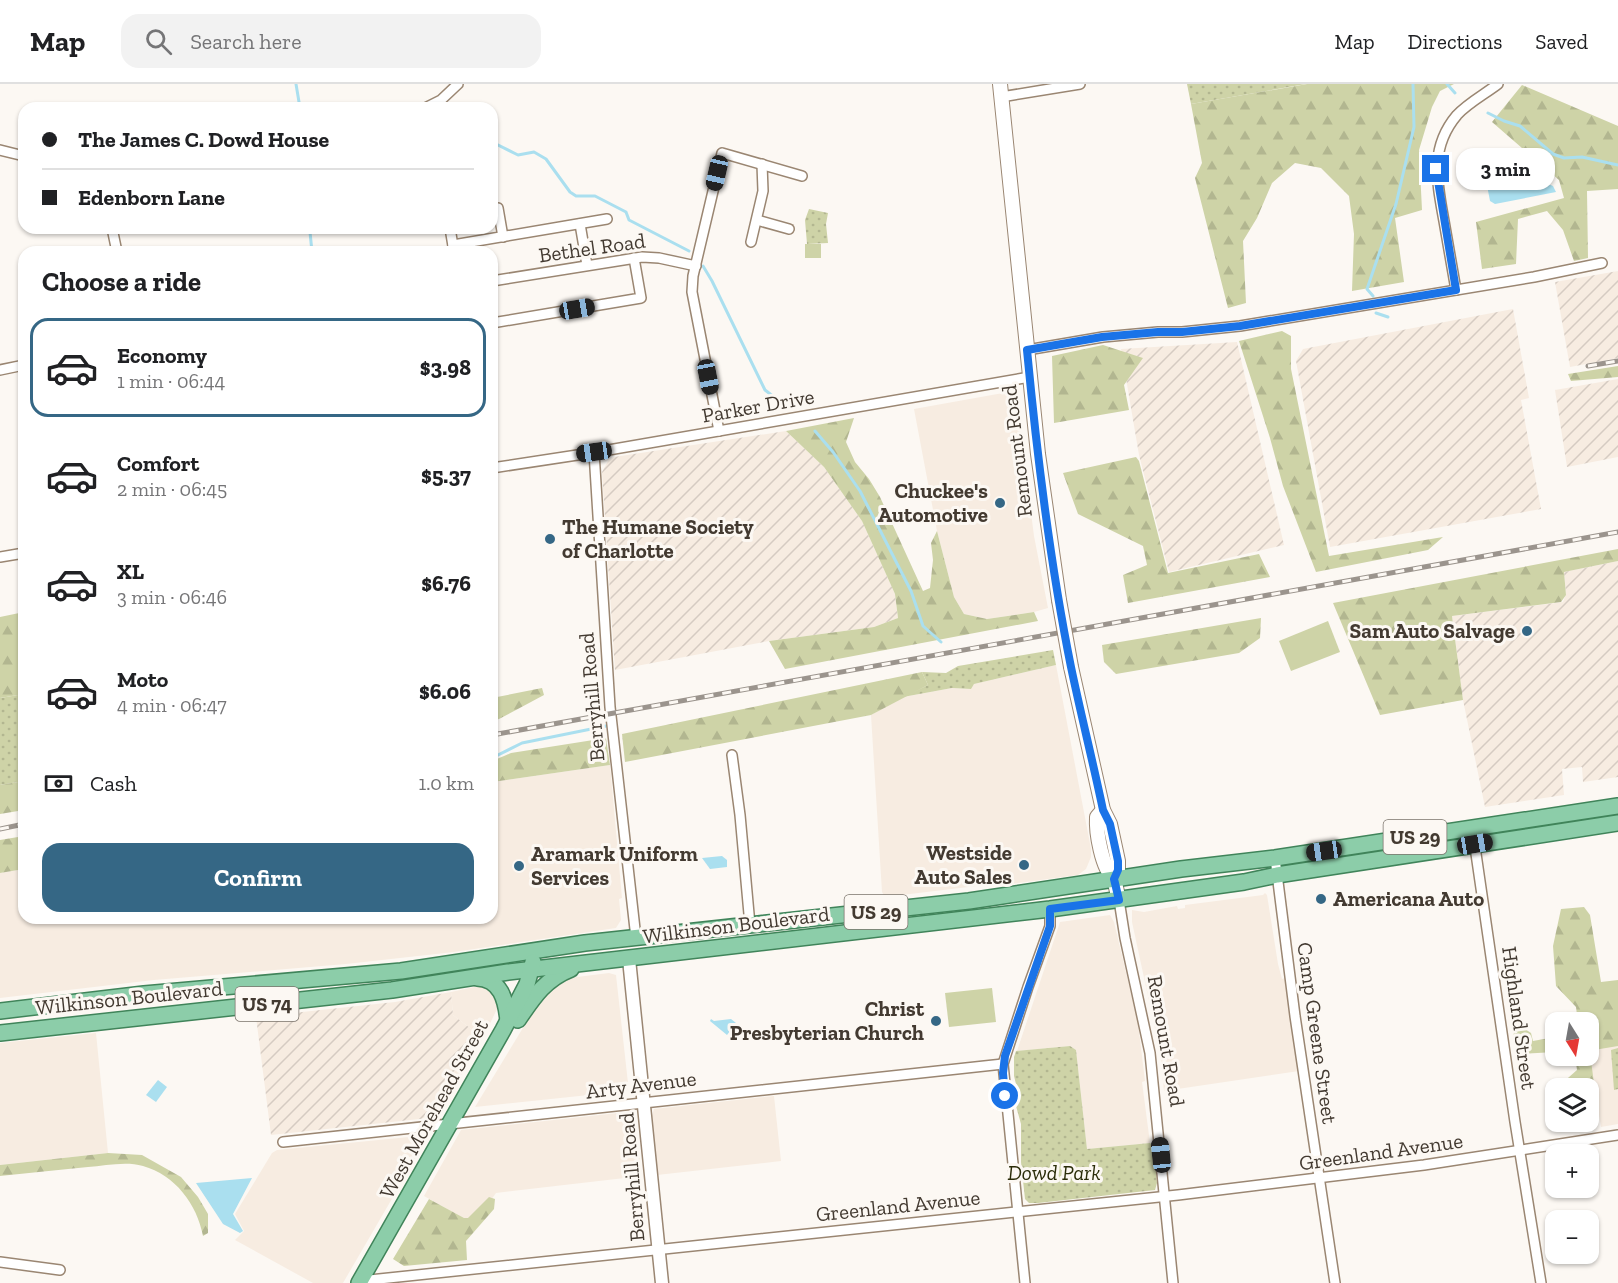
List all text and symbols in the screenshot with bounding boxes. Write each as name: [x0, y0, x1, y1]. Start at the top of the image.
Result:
search box: [121, 14, 541, 68]
text: Map: [30, 25, 85, 58]
icon: search: [142, 25, 175, 58]
text: Search here: [190, 28, 302, 55]
text: Map: [1335, 29, 1375, 54]
text: Directions: [1408, 29, 1502, 54]
text: Saved: [1535, 29, 1588, 54]
text: The James C. Dowd House: [78, 126, 329, 153]
callout: 3 min: [1457, 148, 1556, 190]
car: [704, 153, 730, 193]
route end: [1422, 155, 1449, 182]
text: 3 min: [1481, 157, 1530, 181]
text: Edenborn Lane: [78, 184, 225, 211]
street label: Bethel Road: [537, 228, 647, 267]
text: Choose a ride: [42, 266, 201, 298]
car: [558, 297, 596, 321]
icon: car: [45, 341, 99, 395]
text: Economy: [117, 342, 207, 369]
text: $3.98: [420, 354, 471, 381]
car: [696, 358, 720, 396]
text: 1 min · 06:44: [117, 369, 225, 393]
street label: Parker Drive: [700, 383, 816, 428]
street label: Remount Road: [996, 383, 1037, 519]
car: [575, 441, 613, 463]
icon: car: [45, 449, 99, 503]
text: Comfort: [117, 450, 199, 477]
text: $5.37: [421, 462, 471, 489]
text: 2 min · 06:45: [117, 477, 227, 501]
place label: Chuckee's Automotive: [878, 478, 988, 527]
marker: Chuckee's Automotive: [993, 496, 1007, 510]
place label: The Humane Society of Charlotte: [562, 514, 754, 563]
marker: The Humane Society of Charlotte: [543, 532, 557, 546]
icon: car: [45, 557, 99, 611]
text: XL: [117, 558, 144, 585]
text: $6.76: [421, 570, 471, 597]
text: 3 min · 06:46: [117, 585, 227, 609]
place label: Sam Auto Salvage: [1350, 618, 1515, 643]
marker: Sam Auto Salvage: [1520, 624, 1534, 638]
street label: Berryhill Road: [573, 631, 610, 763]
icon: car: [45, 665, 99, 719]
text: Moto: [117, 666, 168, 693]
text: $6.06: [419, 678, 471, 705]
text: 4 min · 06:47: [117, 693, 227, 717]
icon: cash: [42, 767, 75, 800]
text: Cash: [90, 770, 137, 797]
text: 1.0 km: [419, 771, 474, 795]
road number: US 29: [1384, 820, 1446, 854]
car: [1456, 832, 1494, 856]
place label: Westside Auto Sales: [914, 840, 1012, 889]
car: [1305, 840, 1343, 862]
place label: Aramark Uniform Services: [531, 841, 699, 890]
button: Confirm: [42, 843, 474, 912]
marker: Westside Auto Sales: [1017, 858, 1031, 872]
marker: Aramark Uniform Services: [512, 859, 526, 873]
place label: Americana Auto: [1333, 886, 1484, 911]
marker: Americana Auto: [1314, 892, 1328, 906]
road number: US 29: [844, 895, 908, 929]
street label: Wilkinson Boulevard: [641, 901, 831, 948]
street label: Camp Greene Street: [1292, 940, 1343, 1126]
street label: Highland Street: [1497, 945, 1542, 1091]
street label: Remount Road: [1143, 973, 1190, 1109]
street label: Wilkinson Boulevard: [34, 975, 224, 1020]
road number: US 74: [236, 987, 298, 1021]
place label: Christ Presbyterian Church: [730, 996, 925, 1045]
north arrow: [1545, 1012, 1599, 1066]
map controls: [1545, 1012, 1599, 1264]
marker: Christ Presbyterian Church: [929, 1014, 943, 1028]
street label: West Morehead Street: [374, 1015, 493, 1203]
street label: Arty Avenue: [584, 1065, 698, 1104]
button: layers: [1545, 1078, 1599, 1132]
route start: [991, 1082, 1018, 1109]
street label: Berryhill Road: [613, 1111, 650, 1243]
street label: Greenland Avenue: [1297, 1128, 1465, 1175]
car: [1150, 1136, 1172, 1174]
button: +: [1545, 1144, 1599, 1198]
park label: Dowd Park: [1007, 1160, 1101, 1185]
street label: Greenland Avenue: [815, 1184, 981, 1227]
button: −: [1545, 1210, 1599, 1264]

